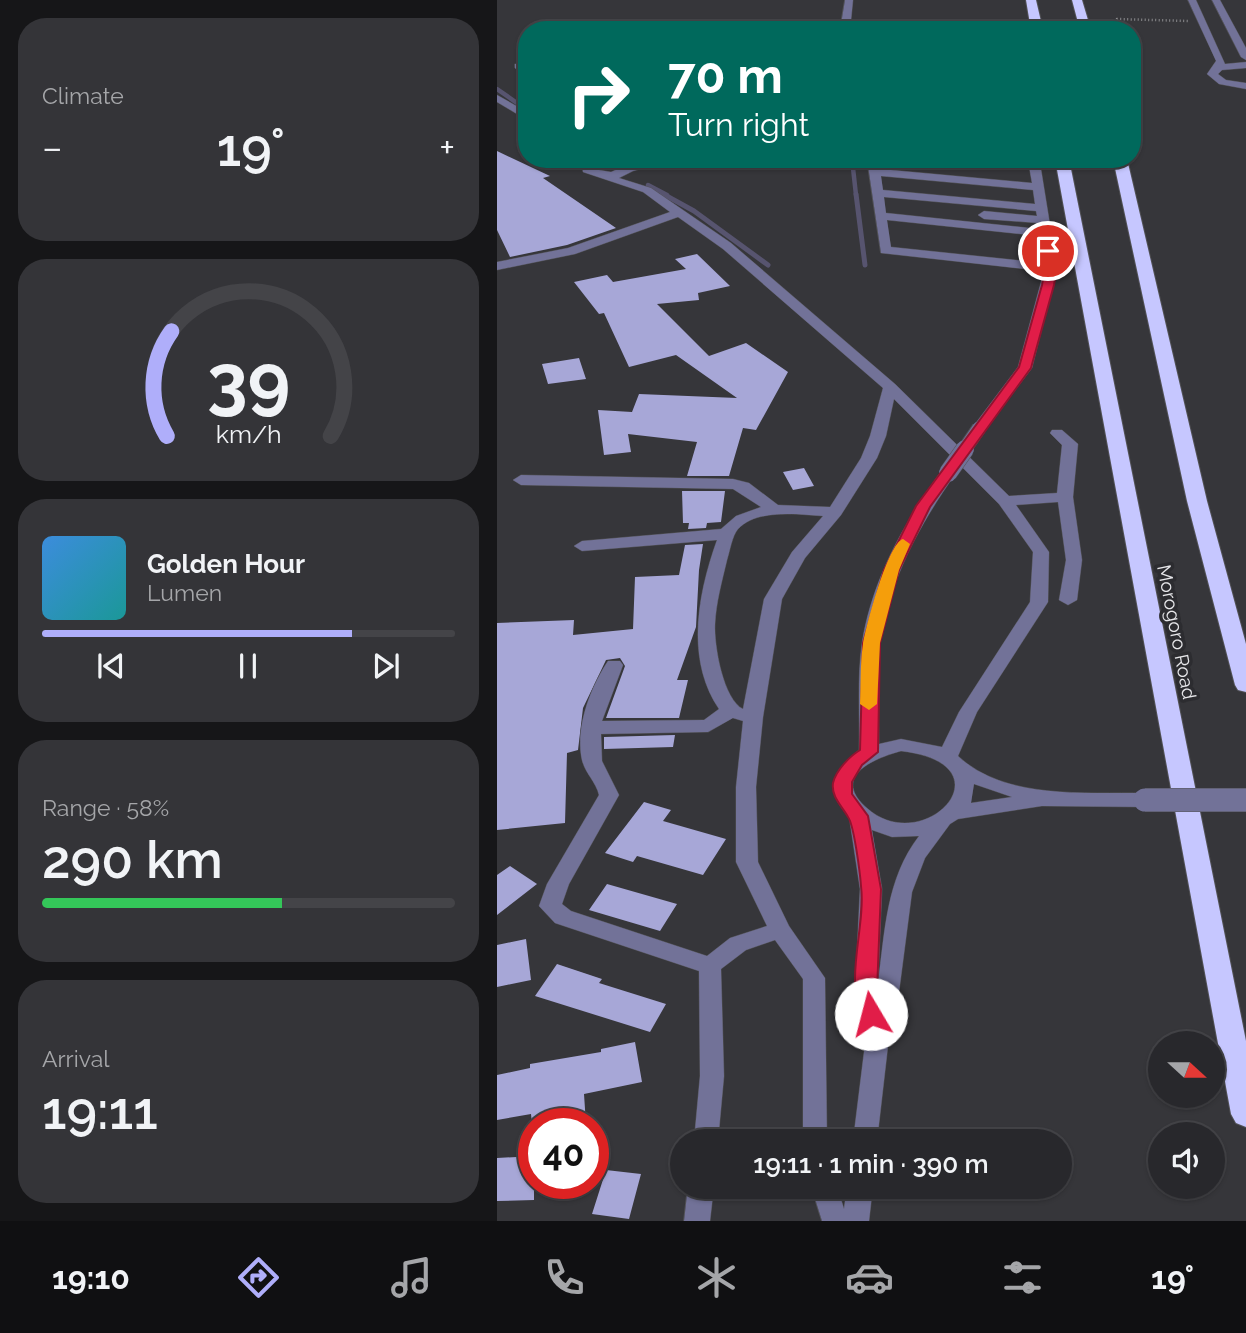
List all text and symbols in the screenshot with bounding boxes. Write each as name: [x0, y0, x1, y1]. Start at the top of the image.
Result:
text: 70 m: [668, 47, 783, 104]
icon: right: [553, 49, 644, 140]
text: Climate: [42, 82, 124, 109]
text: Turn right: [668, 106, 809, 143]
text: 19°: [217, 117, 285, 178]
text: −: [42, 125, 62, 170]
text: +: [439, 125, 455, 170]
pin: [1018, 221, 1078, 281]
icon: arrive: [1029, 232, 1067, 270]
text: 39: [207, 338, 290, 423]
text: km/h: [216, 419, 281, 449]
text: Golden Hour: [147, 549, 305, 579]
street label: Morogoro Road: [1153, 563, 1201, 701]
text: Lumen: [147, 579, 222, 606]
icon: previous: [92, 647, 130, 685]
icon: pause: [229, 647, 267, 685]
icon: next: [367, 647, 405, 685]
text: Range · 58%: [42, 794, 169, 821]
text: 290 km: [42, 829, 223, 890]
position arrow: [834, 977, 908, 1051]
north arrow: [1148, 1031, 1225, 1108]
map controls: [1148, 1031, 1225, 1199]
text: Arrival: [42, 1045, 109, 1072]
text: 19:11: [42, 1080, 158, 1141]
speed limit sign: 40: [518, 1108, 609, 1199]
button: sound: [1148, 1122, 1225, 1199]
text: 19:11 · 1 min · 390 m: [753, 1149, 989, 1179]
icon: directions: [234, 1253, 283, 1302]
icon: music: [387, 1253, 436, 1302]
icon: phone: [540, 1253, 589, 1302]
icon: climate: [692, 1253, 741, 1302]
icon: car: [845, 1253, 894, 1302]
icon: filters: [998, 1253, 1047, 1302]
text: 19:10: [52, 1259, 130, 1296]
text: 19°: [1151, 1259, 1194, 1296]

